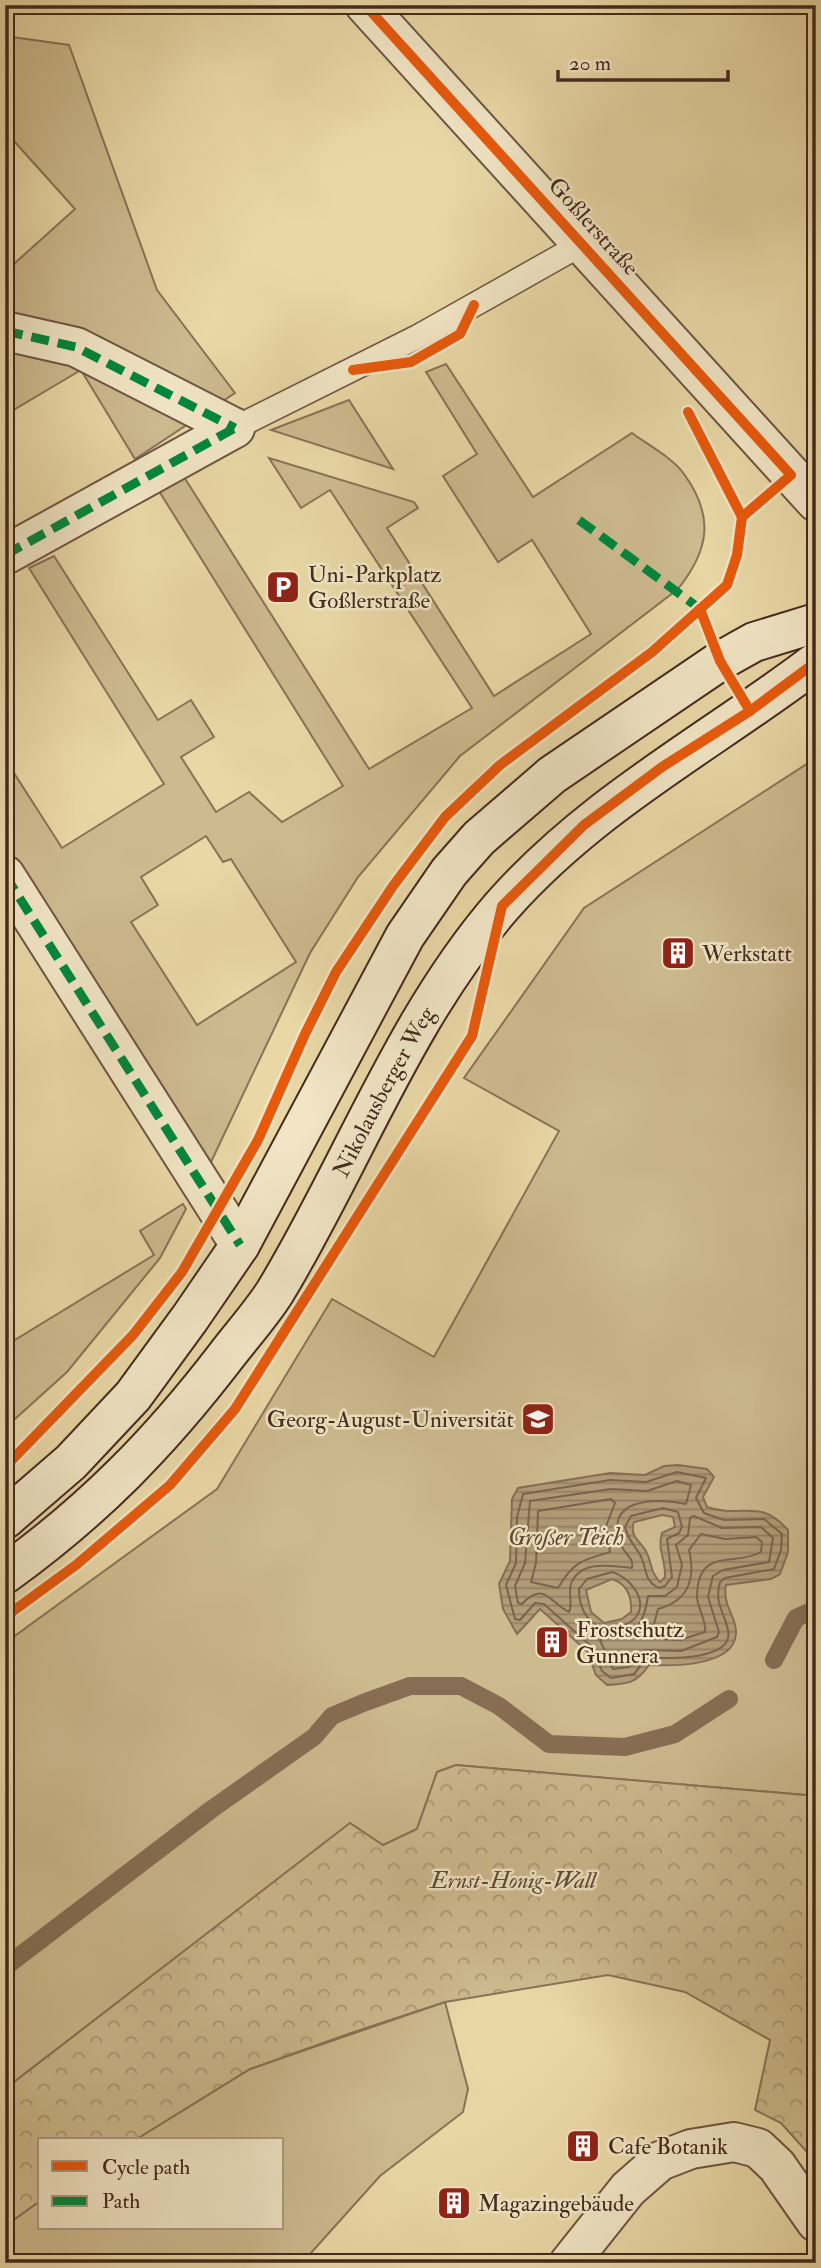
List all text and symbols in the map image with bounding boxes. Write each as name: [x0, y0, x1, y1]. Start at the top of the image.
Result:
scale bar: [558, 38, 728, 82]
text: 20 m: [569, 50, 611, 77]
street label: Goßlerstraße: [542, 171, 645, 282]
place label: Uni-Parkplatz Goßlerstraße: [308, 560, 442, 615]
parking icon: Uni-Parkplatz Goßlerstraße: [264, 568, 302, 606]
building icon: Werkstatt: [659, 934, 697, 972]
place label: Werkstatt: [701, 939, 792, 968]
street label: Nikolausberger Weg: [326, 1001, 442, 1182]
school or university icon: Georg-August-Universität: [519, 1400, 557, 1438]
place label: Georg-August-Universität: [267, 1405, 514, 1434]
water label: Großer Teich: [508, 1522, 624, 1553]
place label: Frostschutz Gunnera: [576, 1615, 684, 1670]
building icon: Frostschutz Gunnera: [533, 1623, 571, 1661]
park label: Ernst-Honig-Wall: [428, 1866, 597, 1895]
building icon: Cafe Botanik: [564, 2127, 602, 2165]
place label: Cafe Botanik: [608, 2132, 728, 2161]
legend: [38, 2138, 284, 2230]
text: Cycle path: [102, 2154, 190, 2181]
building icon: Magazingebäude: [435, 2184, 473, 2222]
text: Path: [102, 2188, 140, 2215]
place label: Magazingebäude: [478, 2189, 634, 2218]

